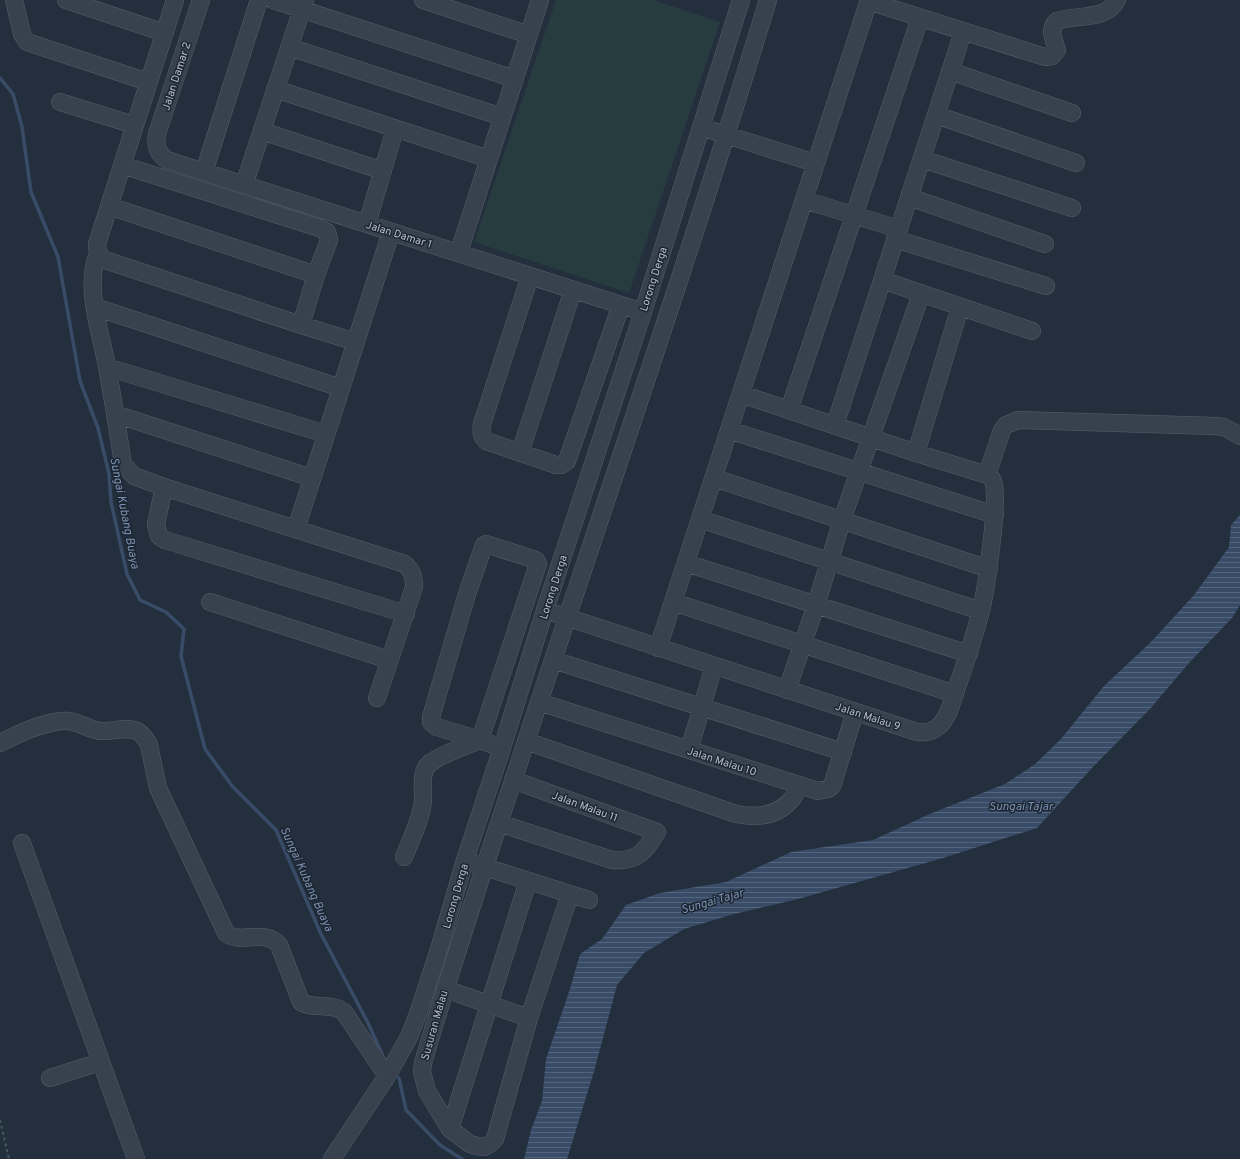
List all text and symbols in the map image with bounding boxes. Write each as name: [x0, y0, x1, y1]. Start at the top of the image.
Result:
street label: Jalan Damar 2: [159, 40, 195, 112]
street label: Jalan Damar 1: [364, 218, 434, 252]
street label: Lorong Derga: [637, 245, 671, 313]
water label: Sungai Kubang Buaya: [105, 456, 143, 571]
street label: Lorong Derga: [537, 553, 571, 621]
street label: Jalan Malau 9: [833, 700, 902, 734]
street label: Jalan Malau 10: [685, 744, 758, 780]
street label: Jalan Malau 11: [550, 789, 620, 825]
water label: Sungai Tajar: [989, 799, 1055, 815]
water label: Sungai Kubang Buaya: [276, 824, 337, 935]
street label: Lorong Derga: [440, 862, 472, 930]
water label: Sungai Tajar: [679, 885, 747, 919]
street label: Susuran Malau: [418, 989, 452, 1062]

